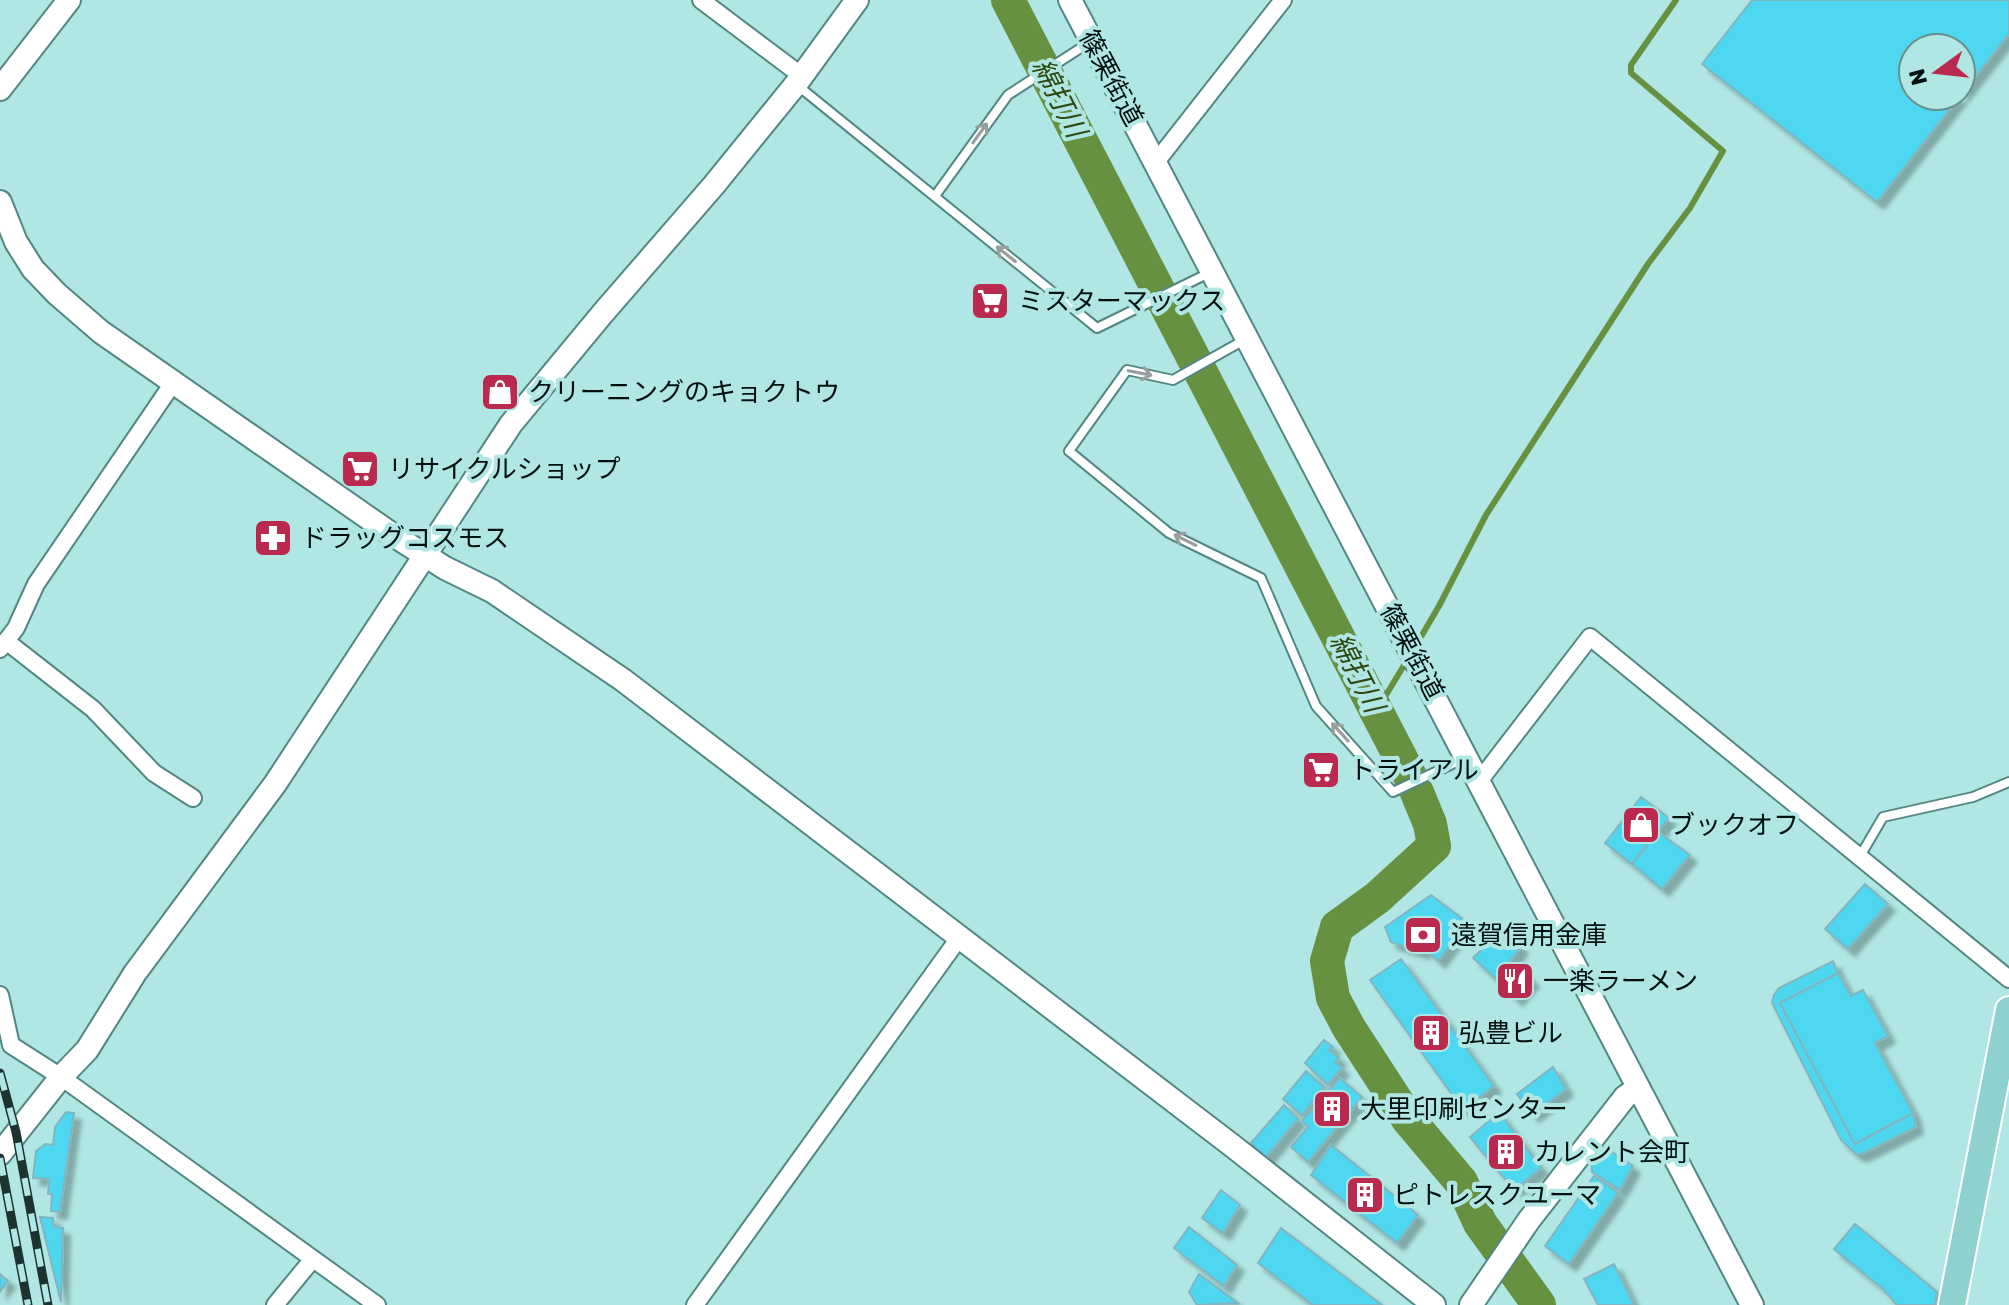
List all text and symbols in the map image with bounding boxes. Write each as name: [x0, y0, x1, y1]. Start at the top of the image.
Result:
street label: 篠栗街道: [1073, 25, 1149, 131]
north arrow: [1897, 32, 1977, 112]
water label: 綿打川: [1025, 53, 1094, 146]
text: N: [1903, 66, 1933, 88]
one-way arrow: [971, 123, 988, 144]
one-way arrow: [996, 245, 1017, 263]
supermarket icon: ミスターマックス: [969, 280, 1011, 322]
place label: ミスターマックス: [1018, 286, 1225, 317]
one-way arrow: [1127, 367, 1153, 382]
shop icon: クリーニングのキョクトウ: [479, 371, 521, 413]
place label: クリーニングのキョクトウ: [528, 377, 840, 408]
supermarket icon: リサイクルショップ: [339, 448, 381, 490]
place label: リサイクルショップ: [388, 454, 621, 485]
pharmacy icon: ドラッグコスモス: [252, 517, 294, 559]
place label: ドラッグコスモス: [301, 523, 509, 554]
one-way arrow: [1173, 532, 1197, 548]
street label: 篠栗街道: [1374, 599, 1450, 705]
water label: 綿打川: [1323, 628, 1392, 721]
one-way arrow: [1331, 723, 1349, 743]
supermarket icon: トライアル: [1300, 749, 1342, 791]
place label: トライアル: [1349, 755, 1479, 786]
shop icon: ブックオフ: [1620, 804, 1662, 846]
place label: ブックオフ: [1669, 810, 1799, 841]
bank icon: 遠賀信用金庫: [1402, 914, 1444, 956]
place label: 遠賀信用金庫: [1451, 920, 1607, 951]
restaurant icon: 一楽ラーメン: [1494, 960, 1536, 1002]
place label: 一楽ラーメン: [1543, 966, 1698, 997]
building icon: 弘豊ビル: [1410, 1012, 1452, 1054]
place label: 弘豊ビル: [1459, 1018, 1563, 1049]
building icon: 大里印刷センター: [1311, 1088, 1353, 1130]
place label: 大里印刷センター: [1360, 1094, 1568, 1125]
building icon: カレント会町: [1485, 1131, 1527, 1173]
place label: カレント会町: [1534, 1137, 1690, 1168]
building icon: ピトレスクユーマ: [1344, 1174, 1386, 1216]
place label: ピトレスクユーマ: [1393, 1180, 1601, 1211]

